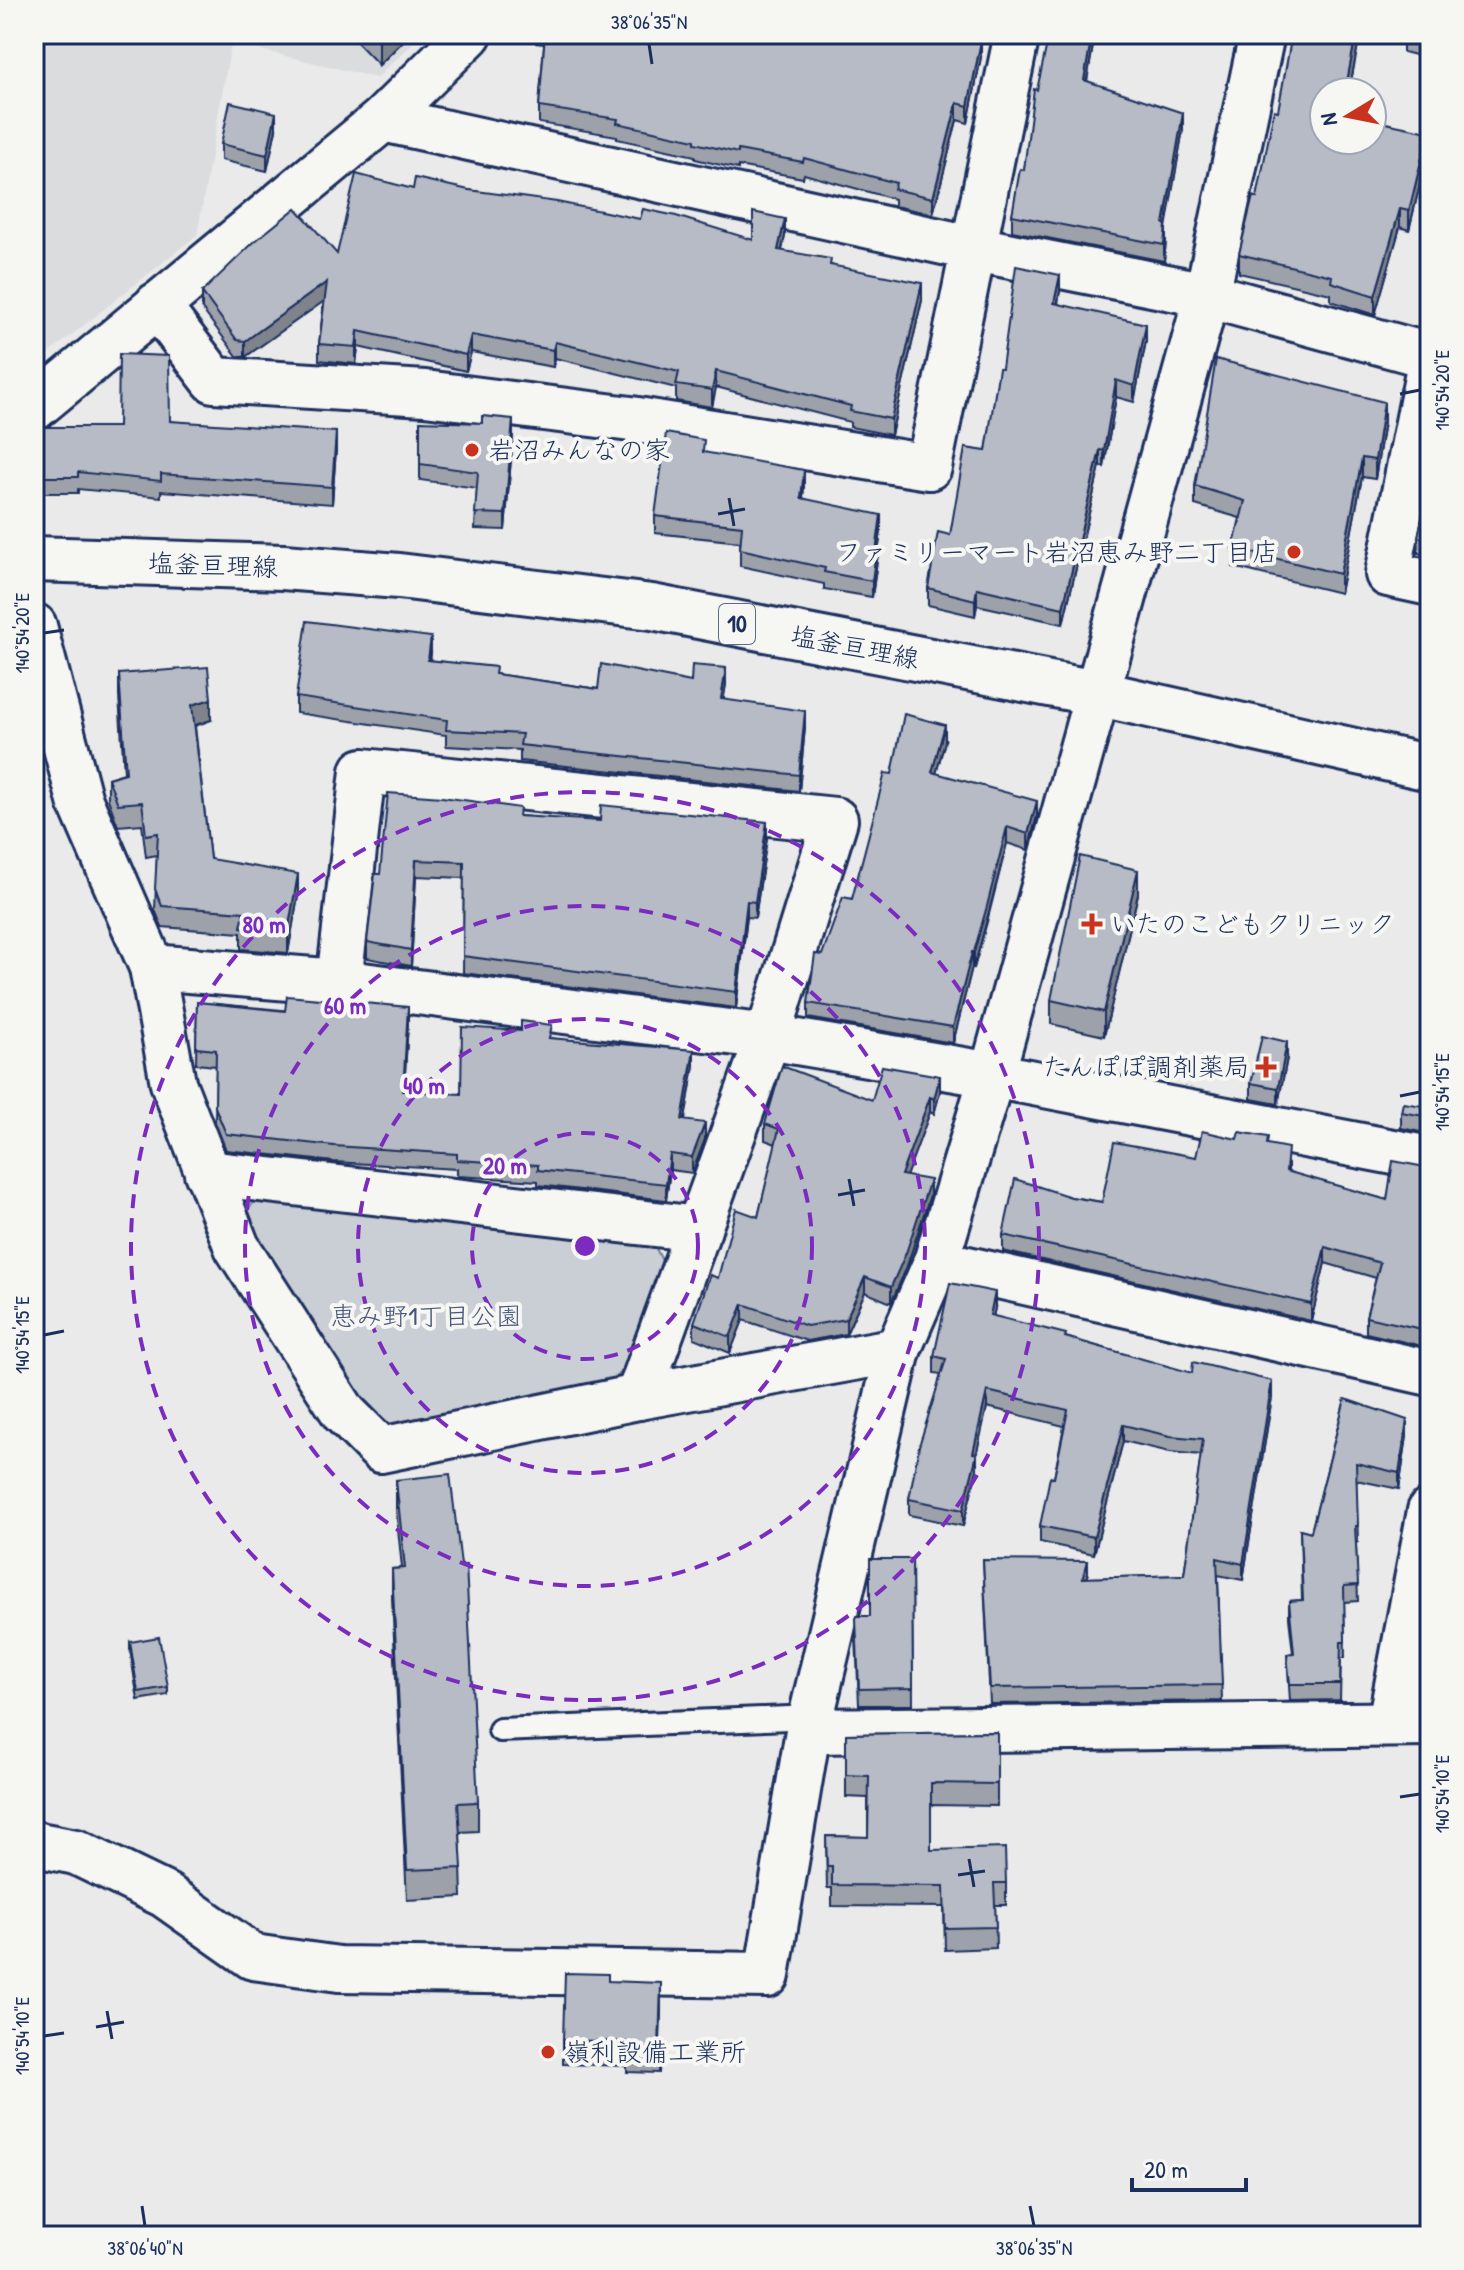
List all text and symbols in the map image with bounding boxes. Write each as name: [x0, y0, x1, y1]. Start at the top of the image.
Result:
text: 38°06'35"N: [611, 8, 687, 35]
north arrow: [1308, 76, 1388, 156]
text: N: [1312, 111, 1344, 128]
text: 140°54'20"E: [1428, 349, 1455, 430]
place label: 岩沼みんなの家: [488, 432, 670, 467]
marker: 岩沼みんなの家: [463, 441, 481, 459]
place label: ファミリーマート岩沼恵み野二丁目店: [835, 534, 1278, 569]
marker: ファミリーマート岩沼恵み野二丁目店: [1285, 543, 1303, 561]
street label: 塩釜亘理線: [147, 545, 279, 584]
text: 140°54'20"E: [8, 592, 35, 673]
road number: 10: [719, 604, 755, 644]
street label: 塩釜亘理線: [788, 617, 922, 676]
place label: いたのこどもクリニック: [1110, 906, 1395, 941]
text: 80 m: [243, 908, 285, 940]
marker: いたのこどもクリニック: [1081, 913, 1103, 935]
text: 60 m: [324, 989, 366, 1021]
place label: たんぽぽ調剤薬局: [1042, 1049, 1250, 1084]
text: 140°54'15"E: [1428, 1053, 1455, 1131]
marker: たんぽぽ調剤薬局: [1257, 1058, 1275, 1076]
text: 40 m: [403, 1069, 445, 1101]
text: 20 m: [483, 1149, 527, 1181]
centre of rings: [571, 1232, 599, 1260]
text: 140°54'15"E: [8, 1296, 35, 1374]
park label: 恵み野1丁目公園: [330, 1298, 522, 1333]
text: 140°54'10"E: [1428, 1754, 1455, 1833]
text: 140°54'10"E: [8, 1996, 35, 2075]
place label: 嶺利設備工業所: [564, 2034, 746, 2069]
marker: 嶺利設備工業所: [539, 2043, 557, 2061]
scale bar: [1132, 2142, 1246, 2192]
text: 20 m: [1144, 2153, 1188, 2185]
text: 38°06'40"N: [107, 2234, 183, 2261]
text: 38°06'35"N: [996, 2234, 1072, 2261]

